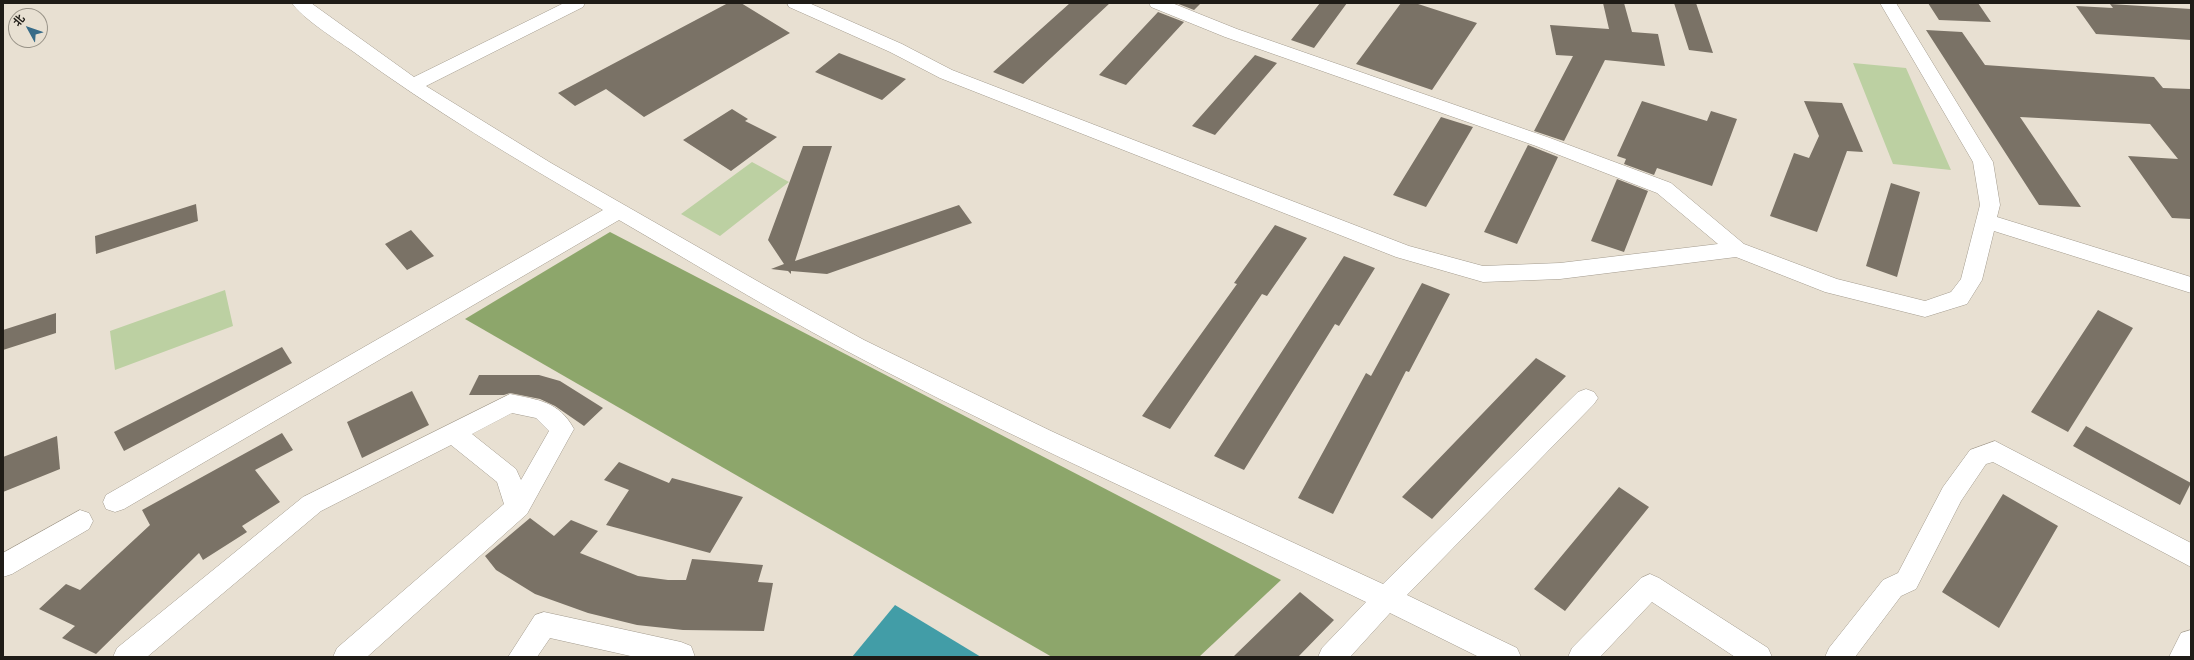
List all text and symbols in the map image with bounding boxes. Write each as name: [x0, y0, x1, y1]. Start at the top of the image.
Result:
north arrow: [8, 8, 48, 48]
text: 北: [11, 12, 28, 29]

